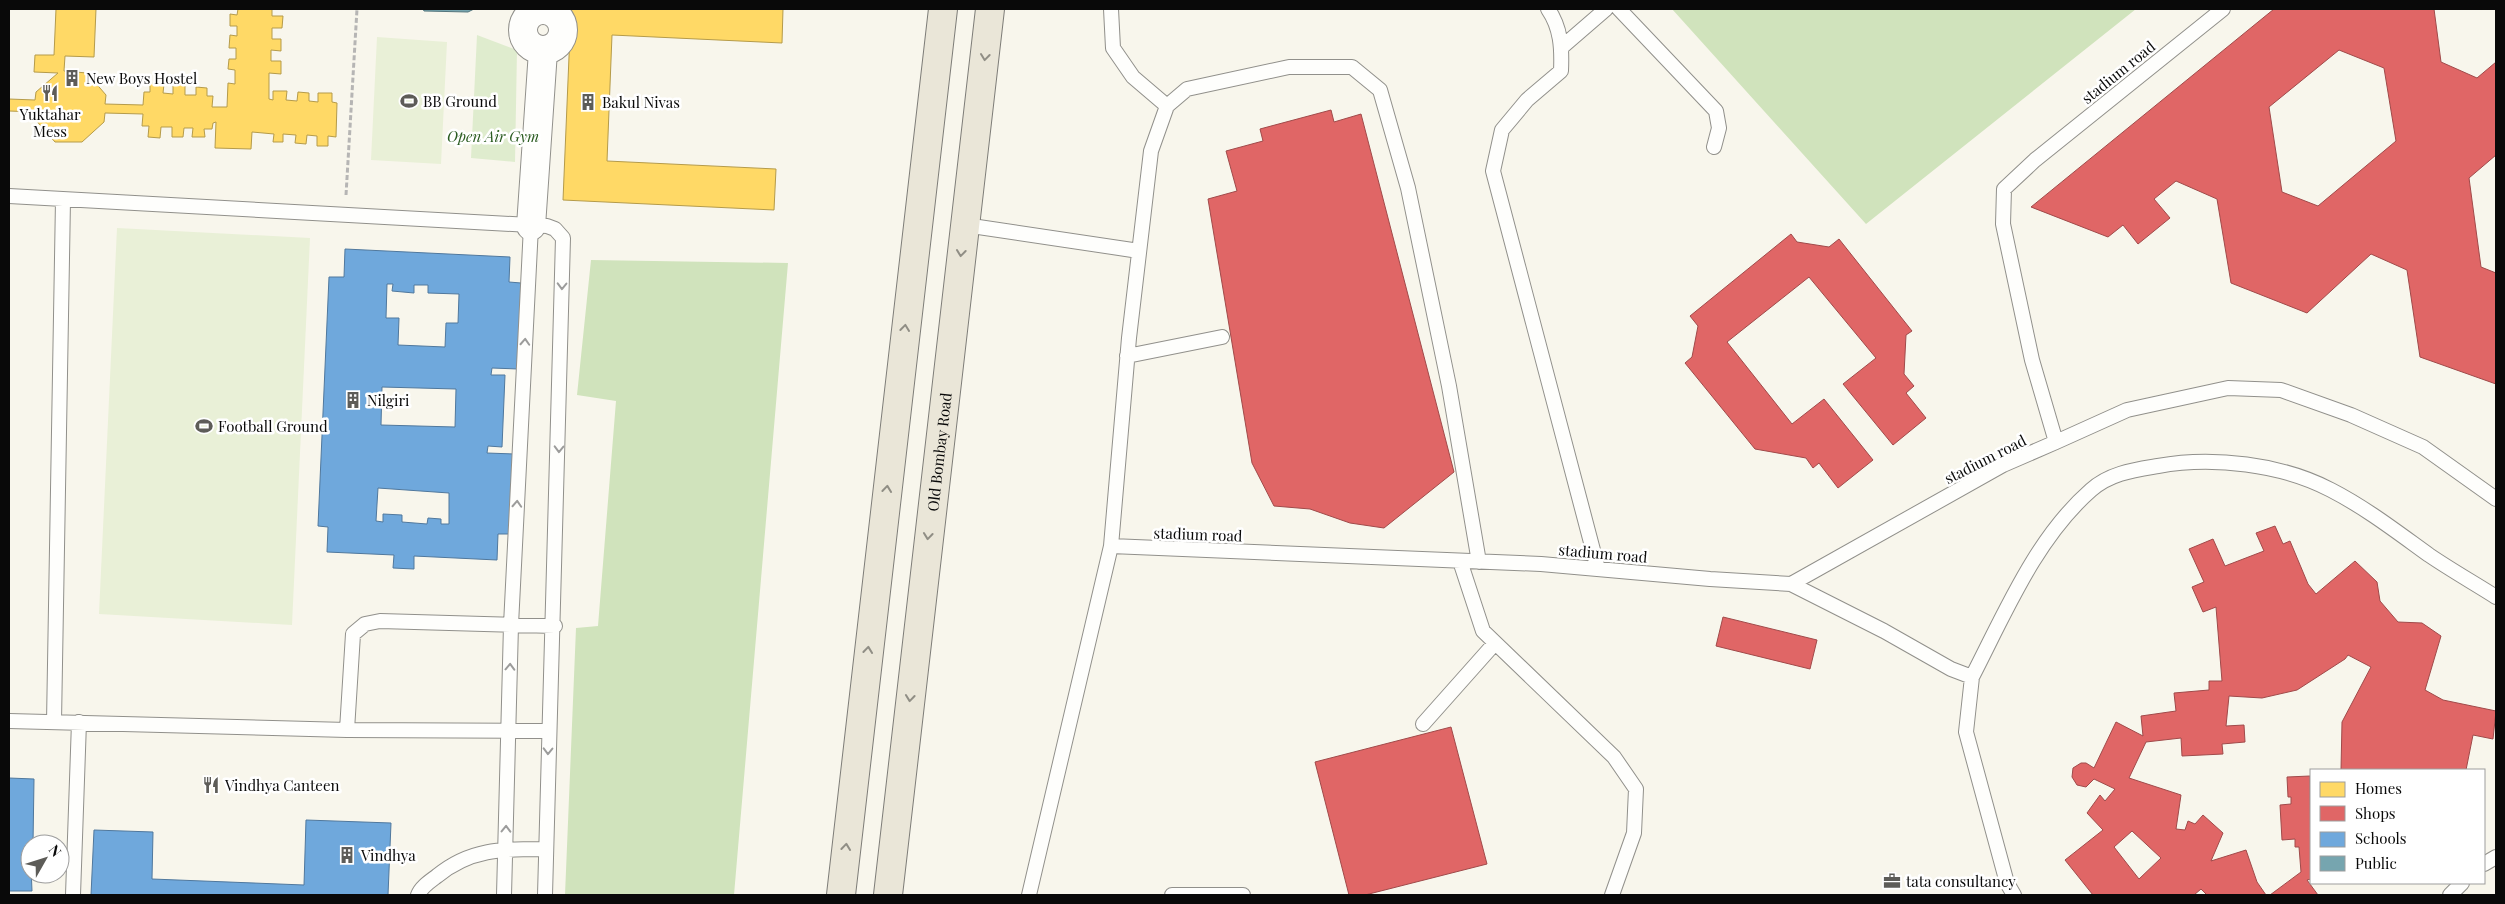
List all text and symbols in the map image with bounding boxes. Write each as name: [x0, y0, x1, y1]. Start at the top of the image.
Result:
street label: stadium road: [2077, 36, 2159, 108]
one-way arrow: [980, 53, 991, 61]
building icon: New Boys Hostel: [62, 68, 82, 88]
place label: New Boys Hostel: [86, 68, 197, 88]
restaurant icon: Yuktahar Mess: [40, 83, 60, 103]
sports icon: BB Ground: [399, 91, 419, 111]
place label: BB Ground: [423, 91, 497, 111]
building icon: Bakul Nivas: [578, 92, 598, 112]
place label: Bakul Nivas: [602, 92, 680, 112]
place label: Yuktahar Mess: [18, 104, 81, 141]
park label: Open Air Gym: [447, 126, 539, 146]
one-way arrow: [957, 249, 967, 258]
one-way arrow: [557, 283, 567, 291]
one-way arrow: [899, 323, 910, 331]
one-way arrow: [519, 338, 530, 346]
building icon: Nilgiri: [343, 390, 363, 410]
place label: Nilgiri: [367, 390, 410, 410]
street label: Old Bombay Road: [922, 391, 956, 512]
sports icon: Football Ground: [194, 416, 214, 436]
place label: Football Ground: [218, 416, 328, 436]
street label: stadium road: [1941, 430, 2030, 488]
one-way arrow: [553, 445, 564, 453]
one-way arrow: [881, 485, 892, 493]
one-way arrow: [512, 500, 522, 508]
street label: stadium road: [1153, 522, 1243, 546]
one-way arrow: [923, 533, 934, 541]
street label: stadium road: [1558, 539, 1649, 567]
one-way arrow: [862, 646, 873, 654]
one-way arrow: [504, 662, 515, 670]
one-way arrow: [905, 694, 916, 702]
one-way arrow: [543, 747, 554, 755]
legend: [2310, 769, 2485, 884]
restaurant icon: Vindhya Canteen: [201, 775, 221, 795]
place label: Vindhya Canteen: [224, 775, 340, 795]
text: Homes: [2355, 778, 2402, 798]
text: Shops: [2355, 803, 2396, 823]
one-way arrow: [501, 825, 511, 832]
text: Schools: [2355, 828, 2407, 848]
north arrow: [20, 834, 70, 884]
text: N: [45, 841, 66, 860]
one-way arrow: [840, 842, 851, 850]
building icon: Vindhya: [337, 845, 357, 865]
place label: Vindhya: [360, 845, 416, 865]
text: Public: [2355, 853, 2397, 873]
office icon: tata consultancy: [1882, 871, 1902, 891]
place label: tata consultancy: [1906, 871, 2016, 891]

